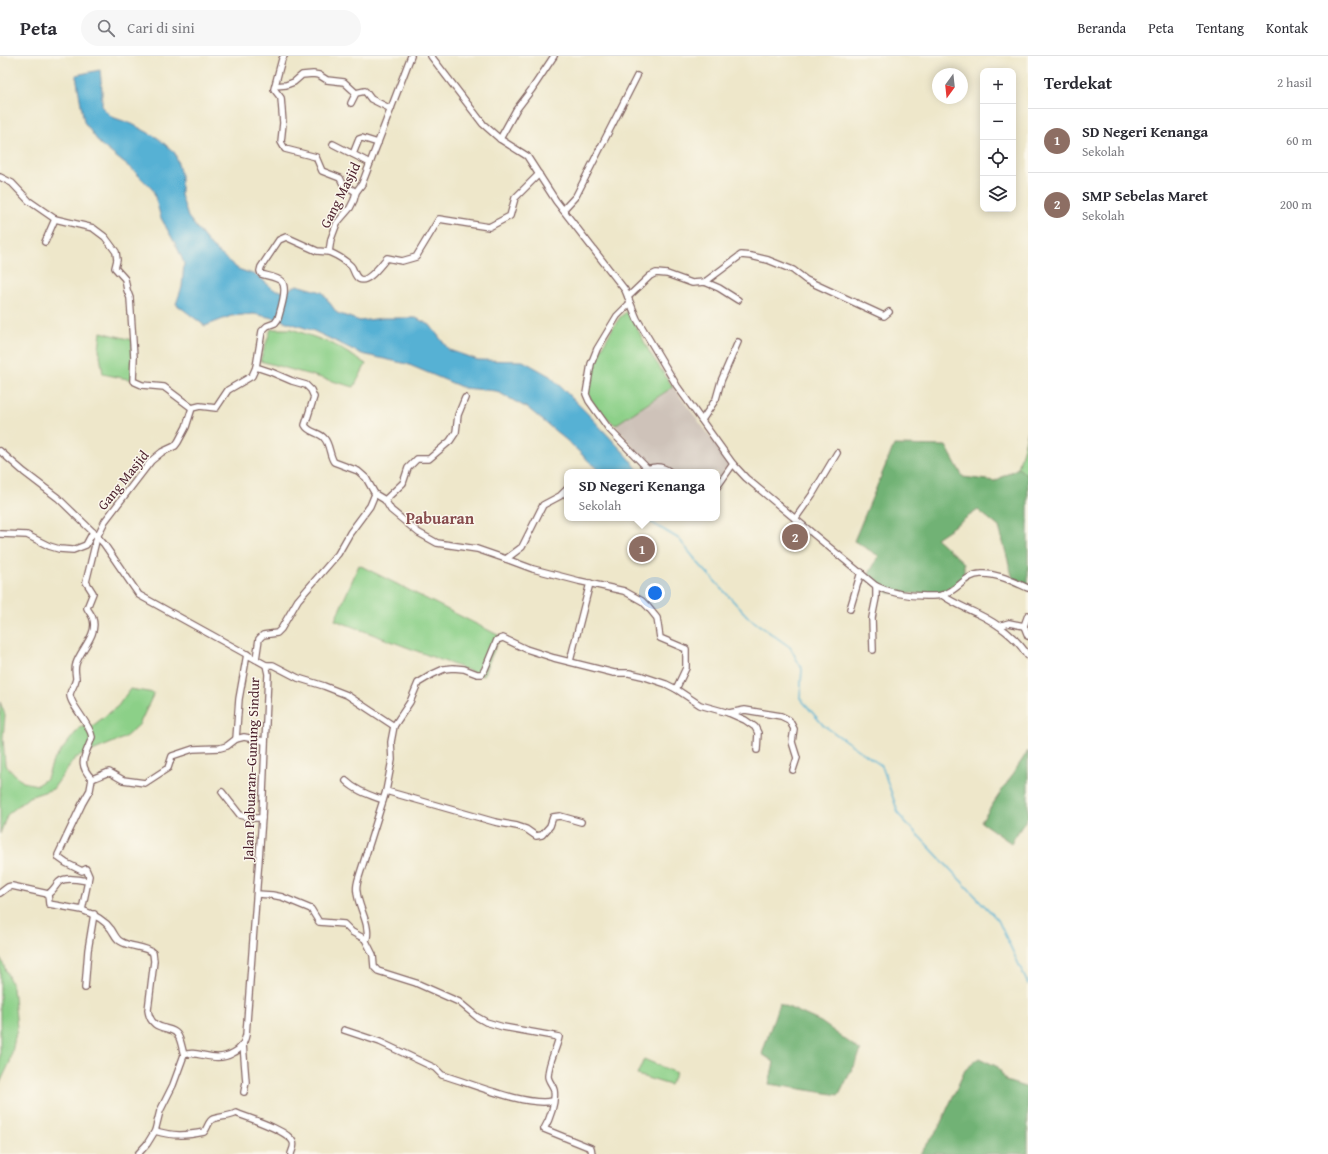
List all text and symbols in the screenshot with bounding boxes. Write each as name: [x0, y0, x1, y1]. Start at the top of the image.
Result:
search box: [81, 10, 361, 46]
text: Peta: [20, 14, 57, 42]
icon: search: [95, 17, 117, 39]
text: Cari di sini: [127, 17, 195, 38]
text: Beranda: [1078, 18, 1126, 38]
text: Peta: [1148, 18, 1174, 38]
text: Tentang: [1196, 18, 1244, 38]
text: Kontak: [1266, 18, 1308, 38]
north arrow: [932, 68, 968, 104]
map controls: [980, 68, 1016, 212]
button: +: [980, 68, 1016, 104]
text: Terdekat: [1044, 70, 1112, 95]
text: 2 hasil: [1277, 73, 1312, 92]
button: −: [980, 104, 1016, 140]
text: SD Negeri Kenanga: [1082, 121, 1208, 142]
text: 1: [1054, 131, 1060, 150]
text: 60 m: [1286, 131, 1312, 150]
button: locate: [980, 140, 1016, 176]
text: Sekolah: [1082, 142, 1125, 161]
street label: Gang Masjid: [315, 158, 365, 231]
button: layers: [980, 176, 1016, 212]
text: SMP Sebelas Maret: [1082, 185, 1208, 206]
text: 2: [1054, 195, 1060, 214]
text: 200 m: [1280, 195, 1312, 214]
text: Sekolah: [1082, 206, 1125, 225]
street label: Gang Masjid: [93, 445, 154, 514]
popup: [564, 469, 720, 521]
text: SD Negeri Kenanga: [579, 475, 705, 496]
text: Sekolah: [579, 496, 621, 515]
district label: Pabuaran: [406, 506, 475, 530]
pin: 2: [782, 522, 808, 552]
pin: 1: [629, 534, 655, 564]
your location: [645, 583, 665, 603]
street label: Jalan Pabuaran–Gunung Sindur: [238, 677, 264, 863]

